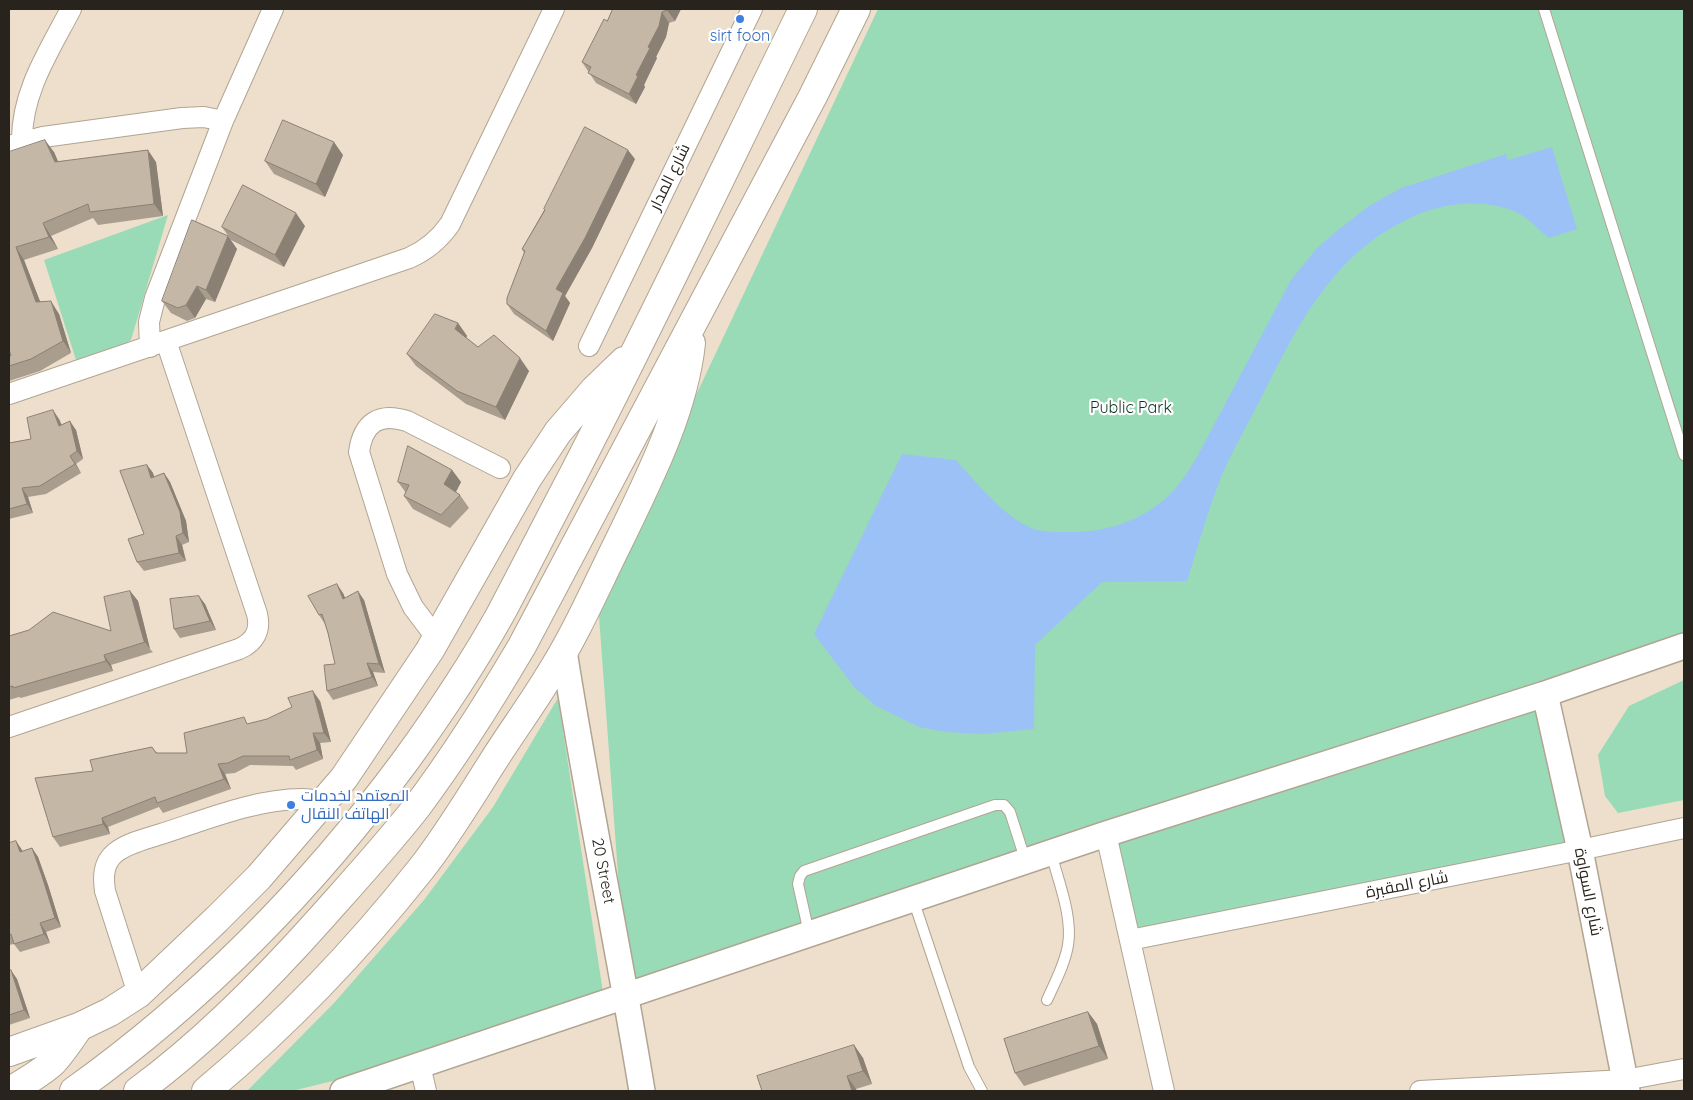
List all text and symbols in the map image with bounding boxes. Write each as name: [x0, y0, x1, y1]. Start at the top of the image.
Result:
marker: sirt foon: [734, 13, 746, 25]
place label: sirt foon: [710, 26, 770, 46]
street label: شارع المدار: [646, 140, 694, 214]
park label: Public Park: [1090, 398, 1172, 418]
place label: المعتمد لخدمات الهاتف النقال: [301, 786, 409, 824]
marker: المعتمد لخدمات الهاتف النقال: [285, 799, 297, 811]
street label: 20 Street: [587, 837, 619, 905]
street label: شارع السواوة: [1570, 846, 1606, 938]
street label: شارع المقبرة: [1364, 868, 1450, 902]

